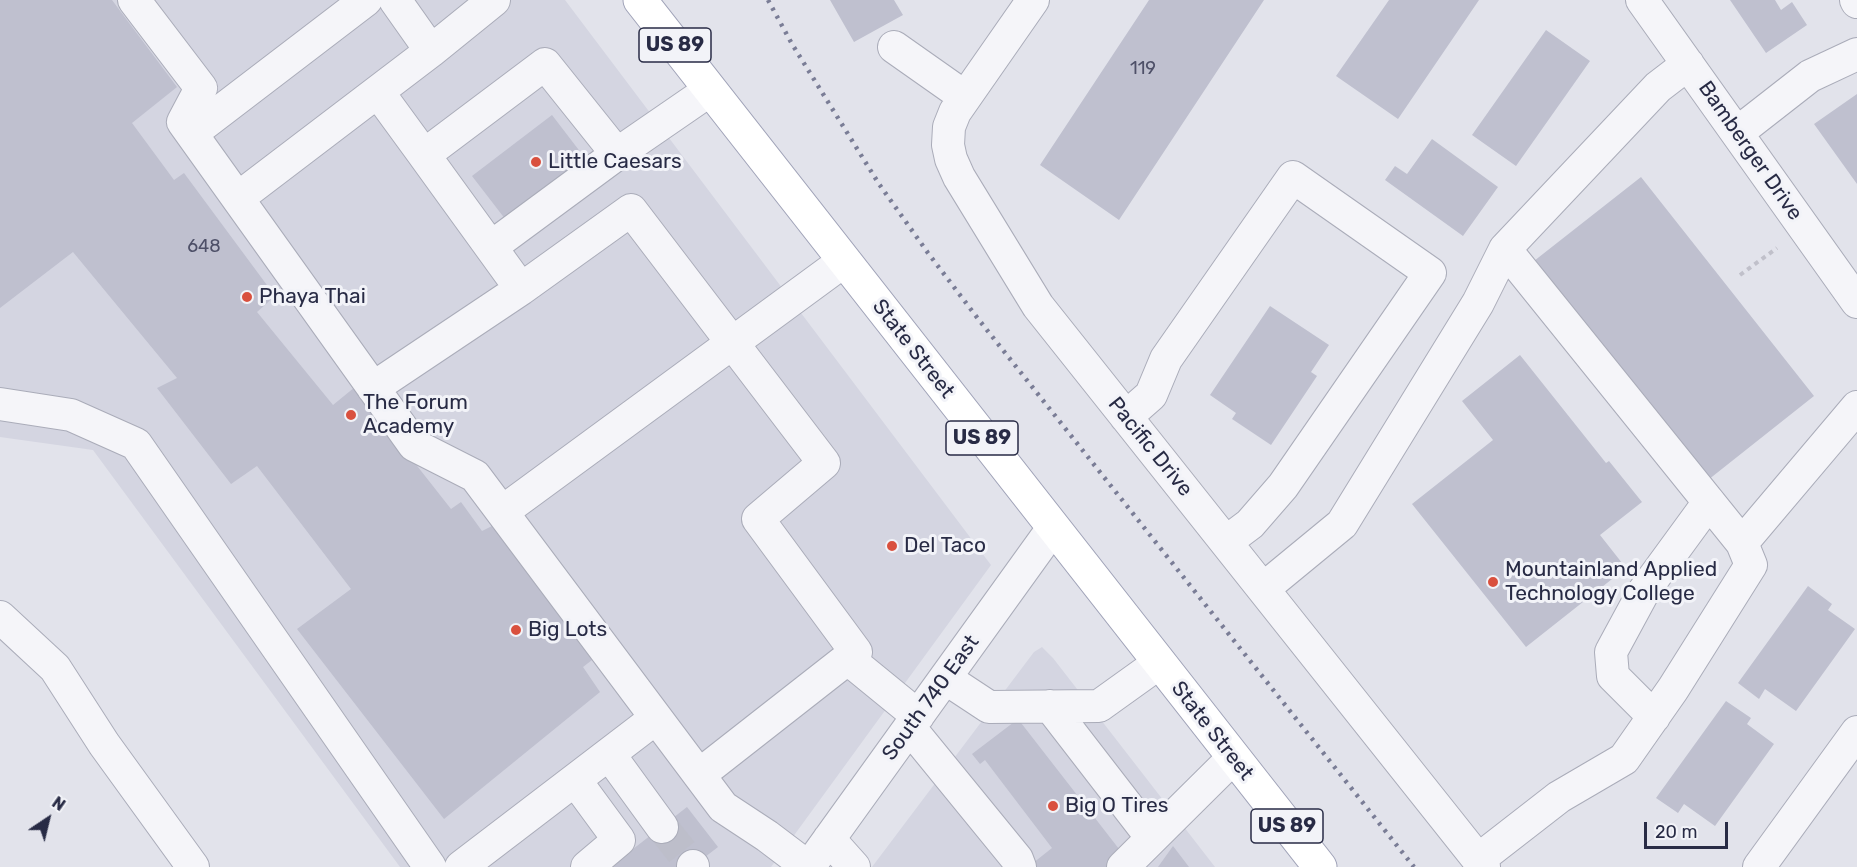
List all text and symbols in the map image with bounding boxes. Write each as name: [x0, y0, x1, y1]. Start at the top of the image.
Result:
road number: US 89: [639, 28, 711, 62]
house number: 119: [1130, 58, 1156, 80]
street label: Bamberger Drive: [1693, 76, 1807, 226]
place label: Little Caesars: [548, 149, 682, 175]
marker: Little Caesars: [529, 155, 543, 169]
house number: 648: [187, 236, 221, 258]
place label: Phaya Thai: [259, 284, 366, 310]
marker: Phaya Thai: [240, 290, 254, 304]
street label: State Street: [867, 295, 959, 403]
place label: The Forum Academy: [363, 390, 468, 440]
street label: Pacific Drive: [1102, 392, 1198, 502]
marker: The Forum Academy: [344, 408, 358, 422]
road number: US 89: [946, 421, 1018, 455]
place label: Del Taco: [904, 533, 986, 559]
marker: Del Taco: [885, 539, 899, 553]
place label: Mountainland Applied Technology College: [1505, 557, 1717, 607]
marker: Mountainland Applied Technology College: [1486, 575, 1500, 589]
place label: Big Lots: [528, 617, 607, 643]
marker: Big Lots: [509, 623, 523, 637]
street label: South 740 East: [877, 630, 985, 766]
street label: State Street: [1166, 677, 1258, 785]
north arrow: [18, 789, 78, 849]
text: N: [48, 793, 69, 815]
place label: Big O Tires: [1065, 793, 1169, 819]
marker: Big O Tires: [1046, 799, 1060, 813]
road number: US 89: [1251, 809, 1323, 843]
scale bar: [1647, 810, 1731, 848]
text: 20 m: [1655, 821, 1697, 843]

